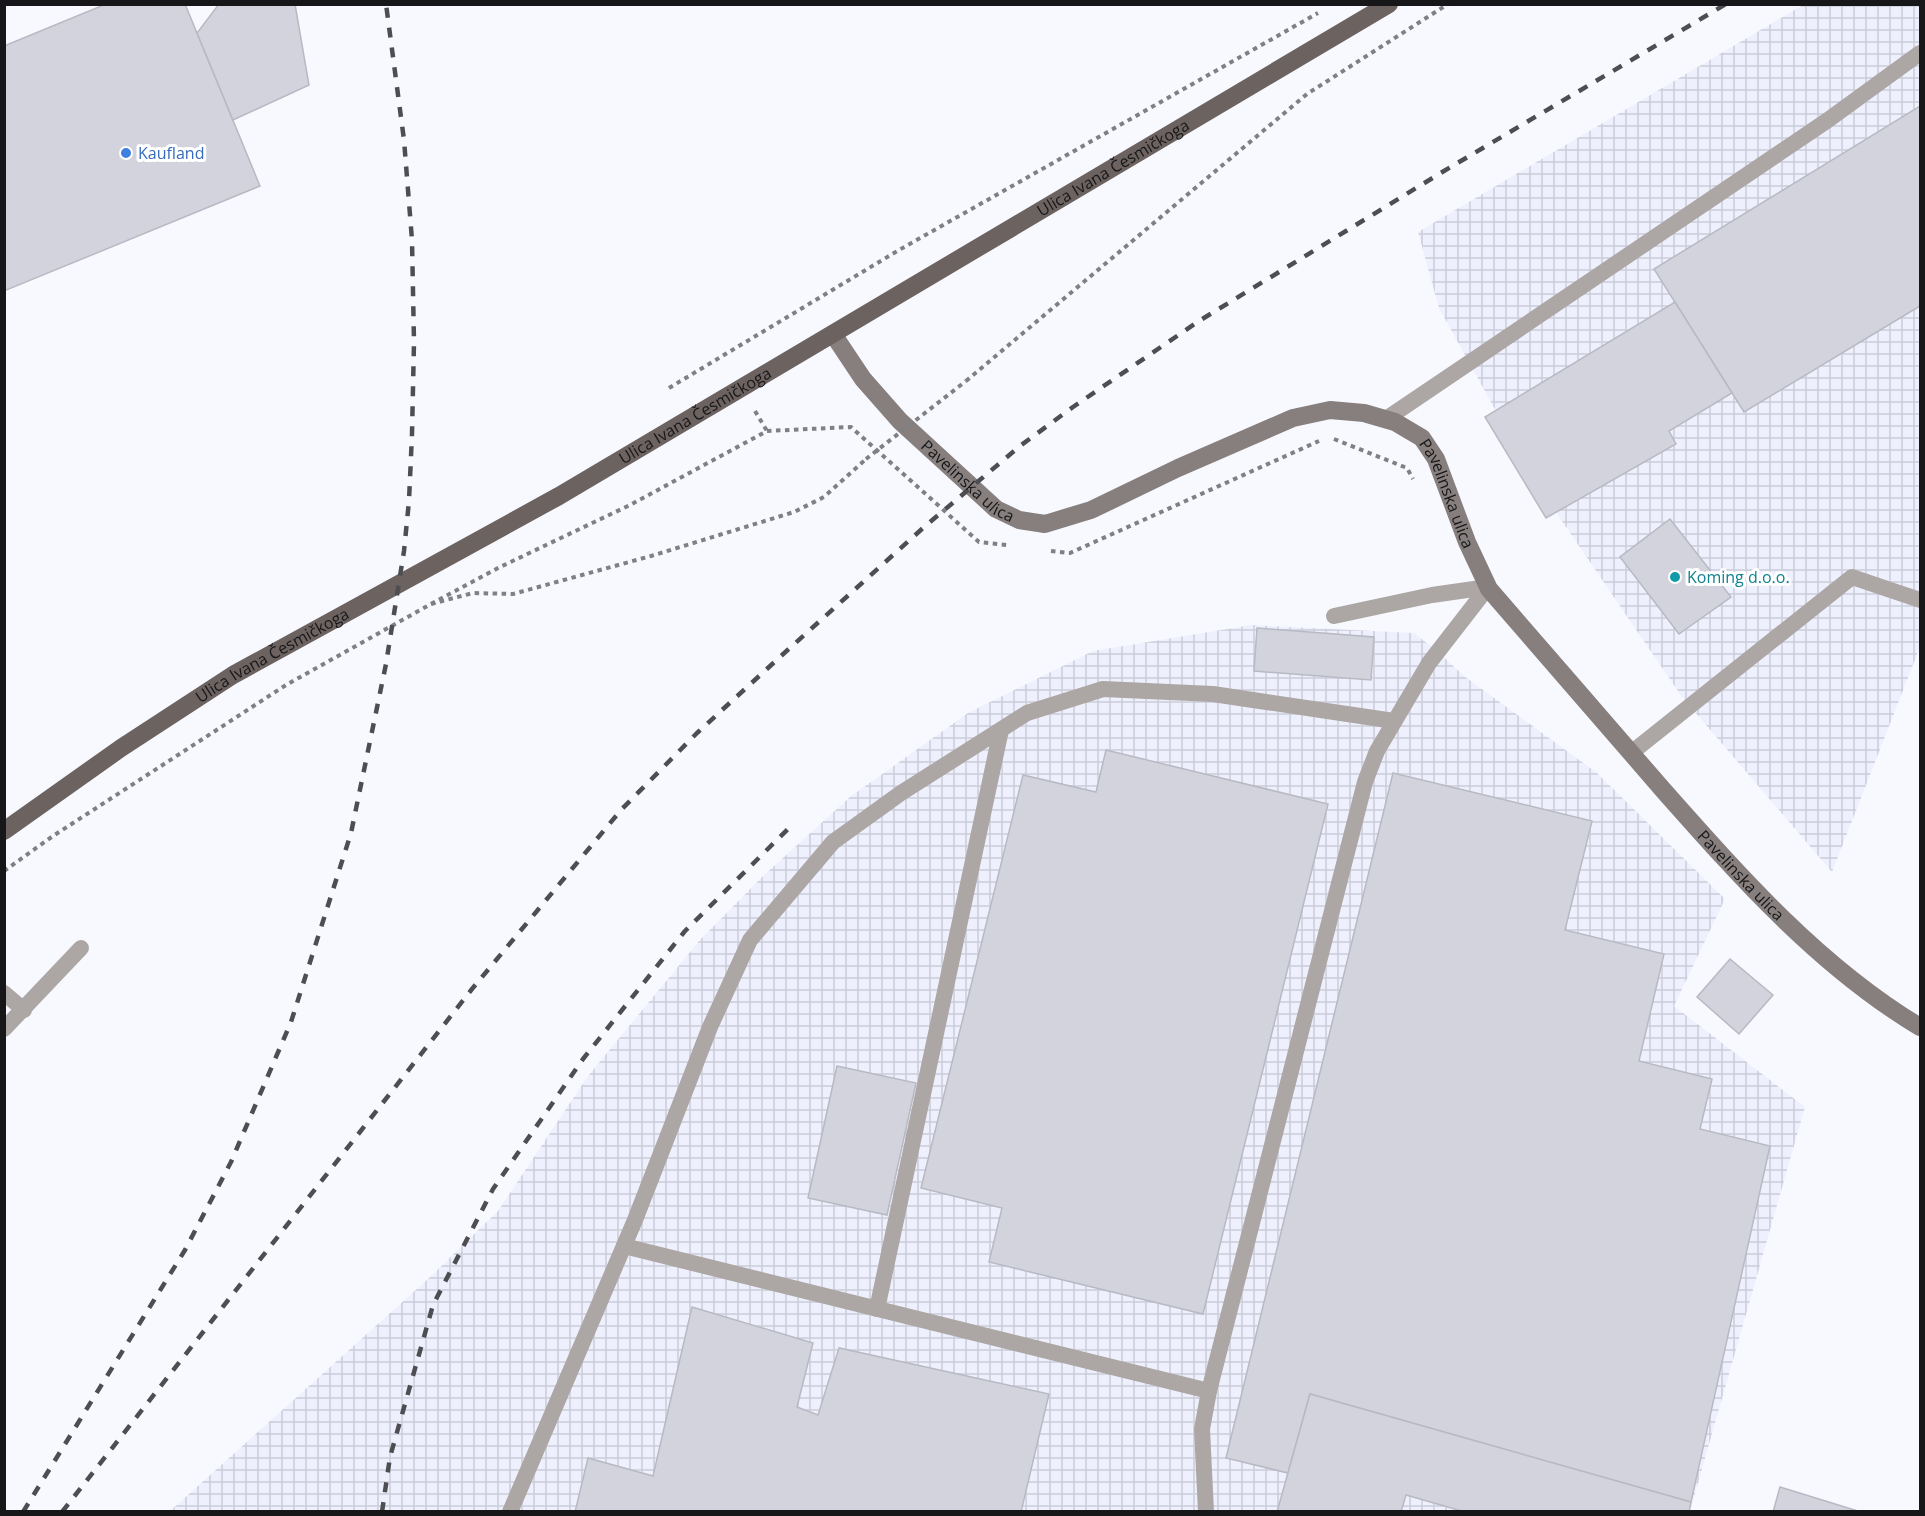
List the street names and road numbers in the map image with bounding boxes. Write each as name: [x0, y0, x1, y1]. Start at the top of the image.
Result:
street label: Ulica Ivana Česmičkoga: [1033, 114, 1193, 221]
street label: Ulica Ivana Česmičkoga: [615, 362, 775, 469]
street label: Pavelinska ulica: [1414, 434, 1479, 552]
street label: Pavelinska ulica: [917, 435, 1018, 527]
street label: Ulica Ivana Česmičkoga: [191, 602, 353, 708]
street label: Pavelinska ulica: [1693, 825, 1789, 925]

